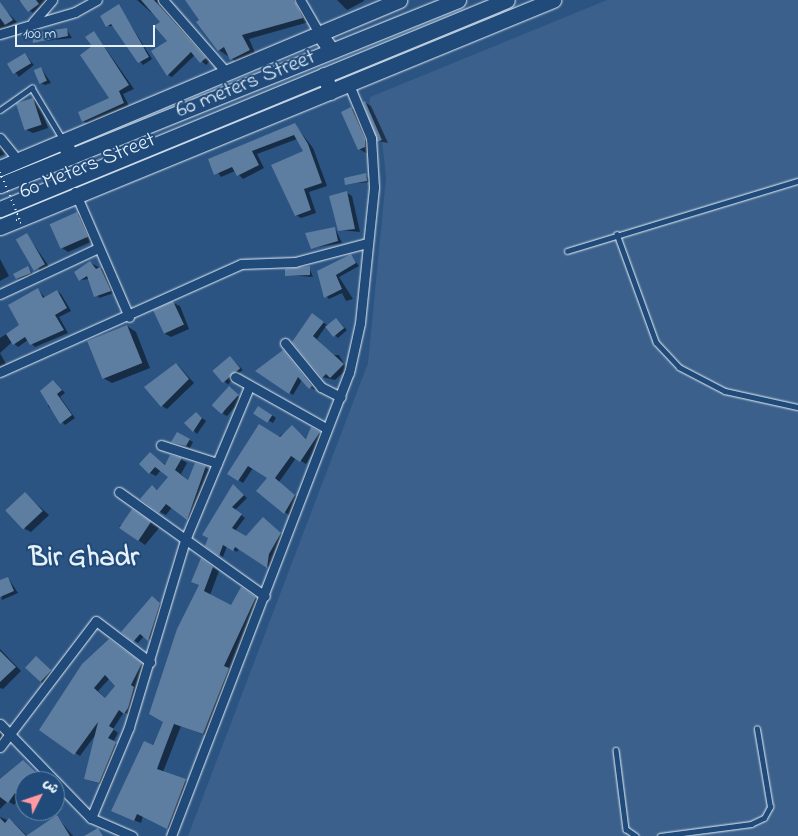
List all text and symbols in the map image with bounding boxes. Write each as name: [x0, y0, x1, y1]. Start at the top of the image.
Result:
scale bar: [18, 15, 158, 47]
text: 100 m: [23, 23, 56, 45]
street label: 60 meters Street: [173, 45, 319, 125]
street label: 60 Meters Street: [16, 128, 160, 206]
district label: Bir Ghadr: [29, 542, 139, 576]
north arrow: [15, 771, 65, 821]
text: ش: [38, 774, 64, 799]

